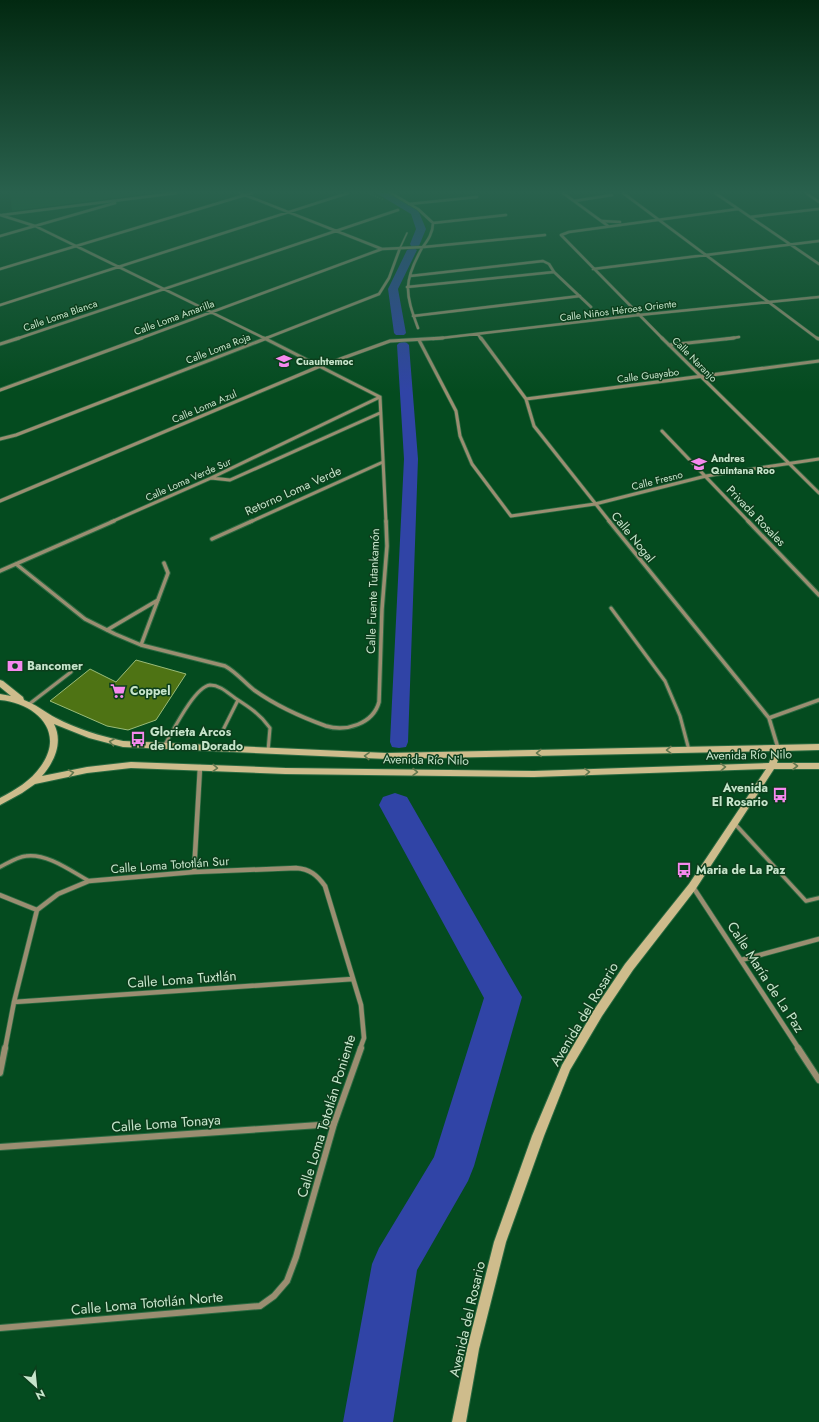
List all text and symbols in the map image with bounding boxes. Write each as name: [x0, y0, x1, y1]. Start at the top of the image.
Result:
street label: Calle Loma Blanca: [21, 296, 99, 335]
street label: Calle Loma Amarilla: [132, 296, 217, 339]
street label: Calle Niños Héroes Oriente: [559, 296, 677, 325]
street label: Calle Loma Roja: [184, 329, 253, 368]
street label: Calle Naranjo: [669, 333, 721, 386]
school or university icon: Cuauhtemoc: [275, 352, 293, 370]
place label: Cuauhtemoc: [296, 354, 354, 369]
street label: Calle Guayabo: [616, 364, 681, 387]
street label: Calle Loma Azul: [169, 386, 239, 427]
place label: Andres Quintana Roo: [710, 451, 775, 478]
street label: Calle Loma Verde Sur: [143, 454, 234, 505]
school or university icon: Andres Quintana Roo: [690, 455, 708, 473]
street label: Retorno Loma Verde: [242, 462, 344, 520]
street label: Calle Fresno: [630, 467, 685, 494]
street label: Privada Rosales: [722, 482, 790, 551]
street label: Calle Nogal: [607, 508, 659, 566]
street label: Calle Fuente Tutankamón: [362, 528, 384, 654]
bank icon: Bancomer: [6, 657, 24, 675]
place label: Bancomer: [27, 657, 83, 675]
supermarket icon: Coppel: [109, 682, 127, 700]
place label: Coppel: [130, 682, 170, 700]
place label: Glorieta Arcos de Loma Dorado: [150, 723, 243, 755]
bus stop icon: Glorieta Arcos de Loma Dorado: [129, 730, 147, 748]
one-way arrow: [109, 738, 115, 747]
street label: Avenida Río Nilo: [706, 745, 793, 765]
one-way arrow: [666, 746, 672, 755]
one-way arrow: [536, 749, 542, 757]
street label: Avenida Río Nilo: [383, 750, 470, 770]
one-way arrow: [364, 751, 370, 760]
one-way arrow: [792, 762, 798, 770]
one-way arrow: [212, 763, 218, 772]
one-way arrow: [720, 763, 726, 772]
one-way arrow: [412, 768, 418, 776]
one-way arrow: [584, 768, 590, 776]
one-way arrow: [68, 769, 74, 777]
place label: Avenida El Rosario: [712, 779, 768, 811]
bus stop icon: Avenida El Rosario: [771, 786, 789, 804]
street label: Calle Loma Tototlán Sur: [110, 852, 231, 878]
bus stop icon: Maria de La Paz: [675, 861, 693, 879]
place label: Maria de La Paz: [696, 861, 786, 879]
street label: Calle María de La Paz: [723, 918, 810, 1037]
street label: Avenida del Rosario: [545, 958, 623, 1070]
street label: Calle Loma Tuxtlán: [127, 965, 237, 993]
street label: Calle Loma Tototlán Poniente: [292, 1032, 360, 1200]
street label: Calle Loma Tonaya: [111, 1109, 221, 1137]
street label: Avenida del Rosario: [444, 1259, 490, 1379]
street label: Calle Loma Tototlán Norte: [70, 1286, 224, 1320]
north arrow: [16, 1366, 56, 1406]
text: N: [33, 1386, 48, 1404]

